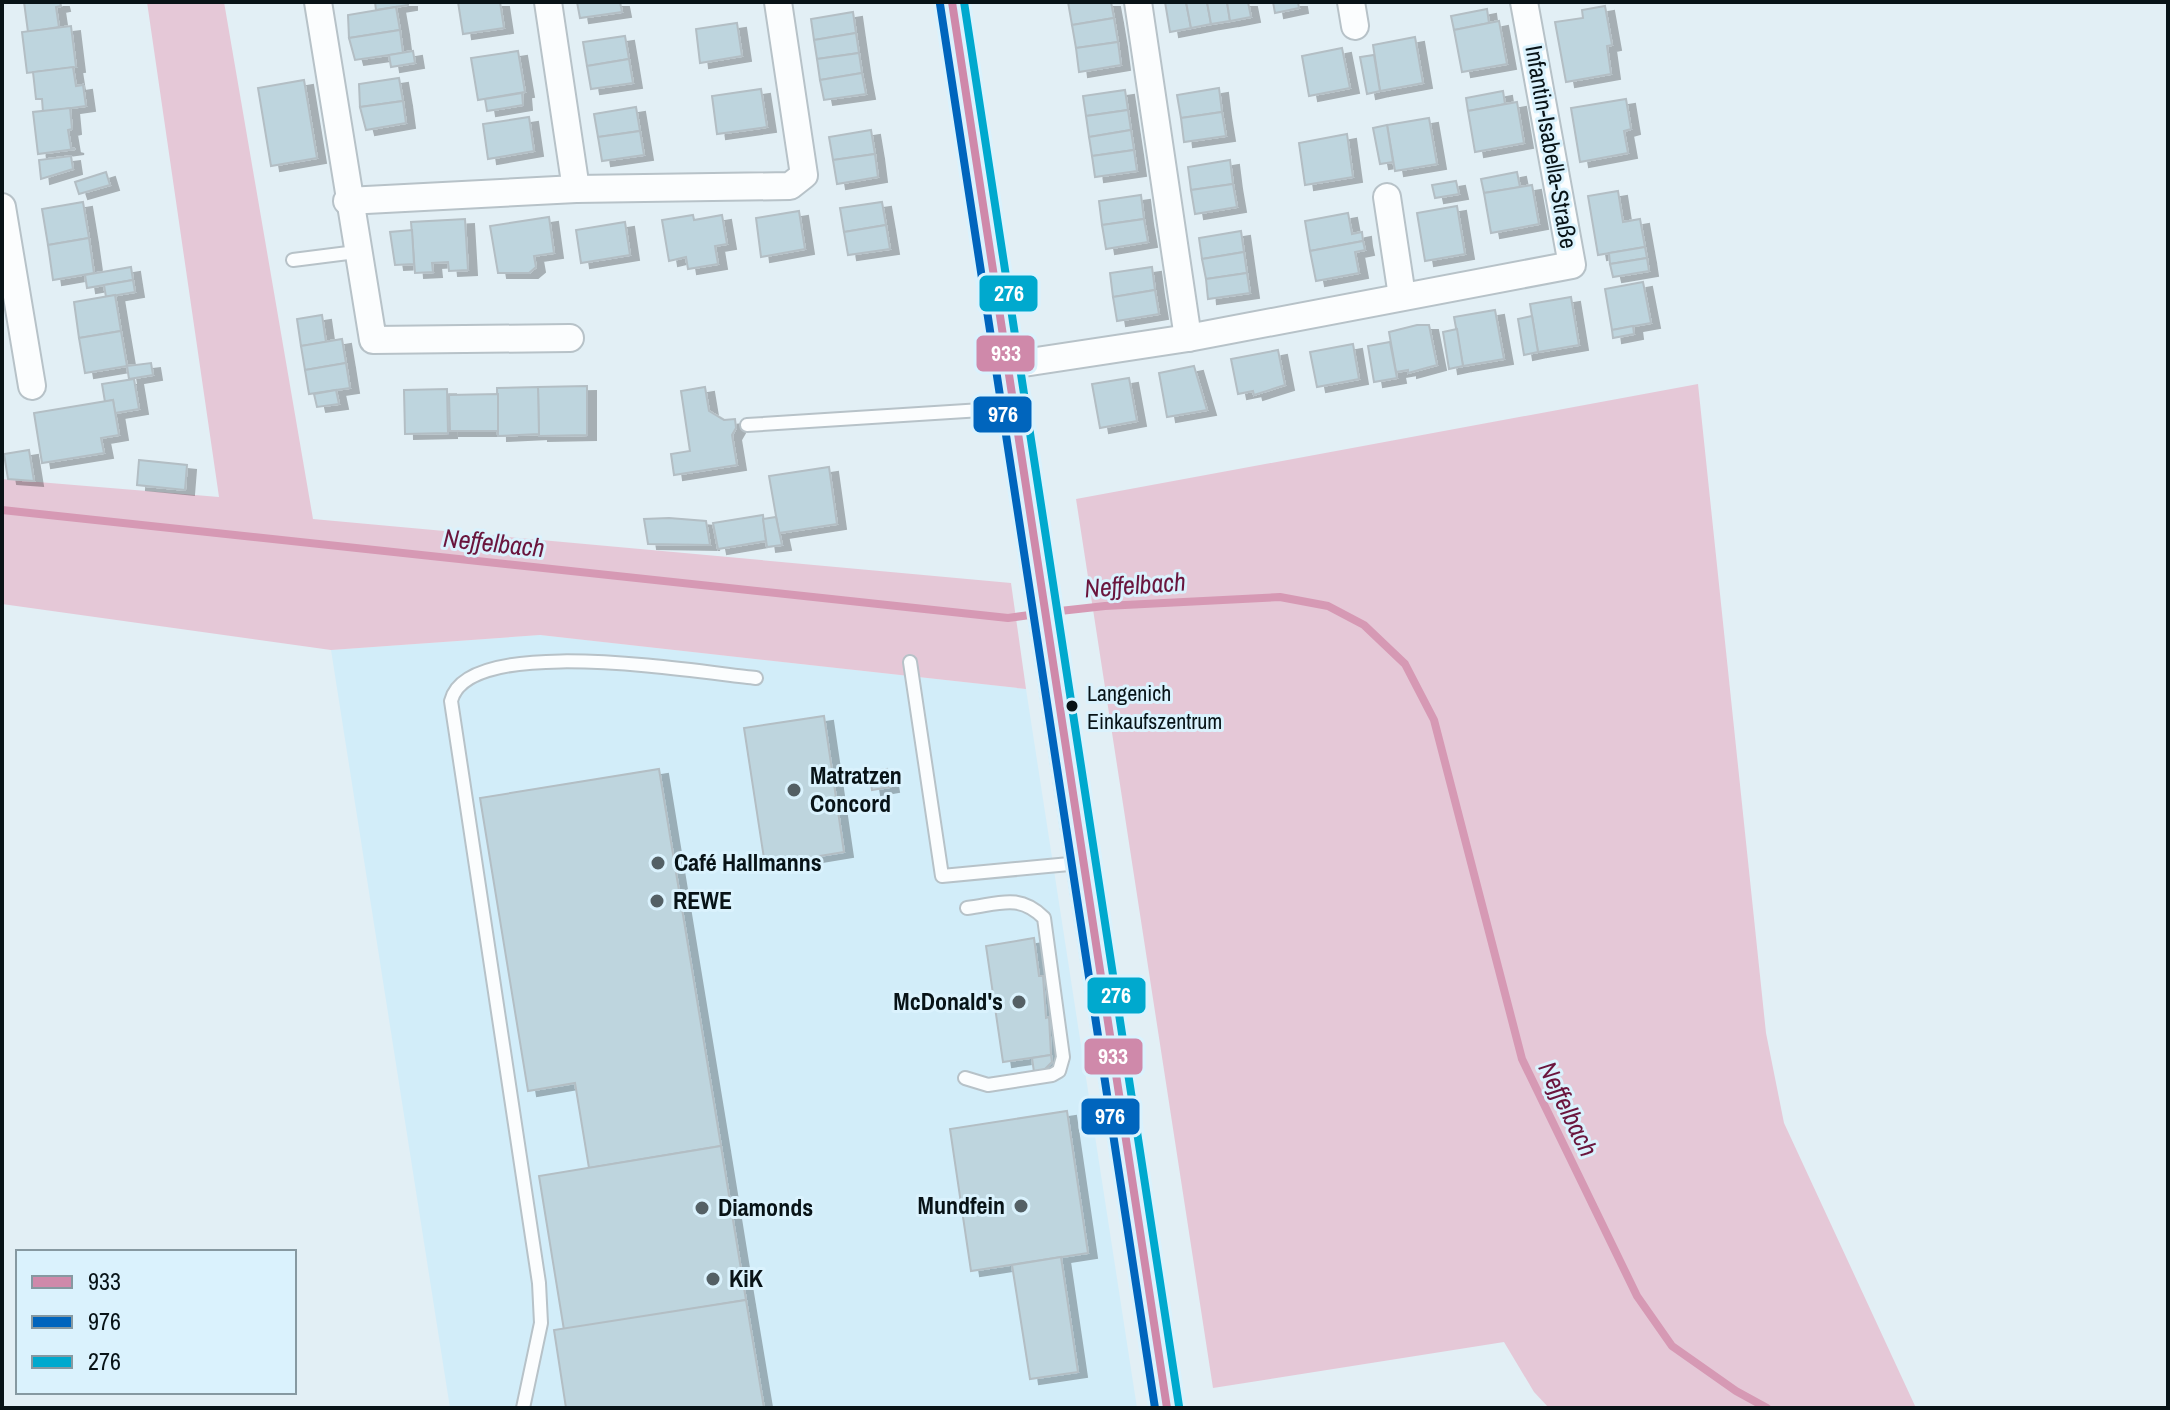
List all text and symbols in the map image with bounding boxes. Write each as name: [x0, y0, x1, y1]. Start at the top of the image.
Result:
street label: Infantin-Isabella-Straße: [1518, 43, 1586, 251]
line badge: 276: [978, 274, 1039, 313]
text: 276: [994, 278, 1024, 308]
line badge: 933: [975, 334, 1036, 373]
text: 933: [991, 338, 1021, 368]
line badge: 976: [972, 395, 1033, 434]
text: 976: [988, 399, 1018, 429]
water label: Neffelbach: [442, 520, 546, 565]
water label: Neffelbach: [1083, 564, 1187, 605]
place label: Langenich Einkaufszentrum: [1087, 678, 1222, 736]
marker: Langenich Einkaufszentrum: [1064, 698, 1080, 714]
place label: Matratzen Concord: [810, 759, 902, 819]
marker: Matratzen Concord: [785, 781, 803, 799]
place label: Café Hallmanns: [674, 846, 822, 878]
marker: Café Hallmanns: [649, 854, 667, 872]
place label: REWE: [673, 884, 732, 916]
marker: REWE: [648, 892, 666, 910]
line badge: 276: [1086, 976, 1147, 1015]
text: 276: [1101, 980, 1131, 1010]
place label: McDonald's: [893, 985, 1003, 1017]
marker: McDonald's: [1010, 993, 1028, 1011]
line badge: 933: [1083, 1037, 1144, 1076]
text: 933: [1098, 1041, 1128, 1071]
water label: Neffelbach: [1530, 1056, 1606, 1162]
line badge: 976: [1080, 1097, 1141, 1136]
text: 976: [1095, 1101, 1125, 1131]
place label: Mundfein: [918, 1189, 1005, 1221]
place label: Diamonds: [718, 1191, 813, 1223]
marker: Mundfein: [1012, 1197, 1030, 1215]
marker: Diamonds: [693, 1199, 711, 1217]
legend: [16, 1250, 296, 1394]
place label: KiK: [729, 1262, 764, 1294]
text: 933: [88, 1265, 121, 1297]
marker: KiK: [704, 1270, 722, 1288]
text: 976: [88, 1305, 121, 1337]
text: 276: [88, 1345, 121, 1377]

